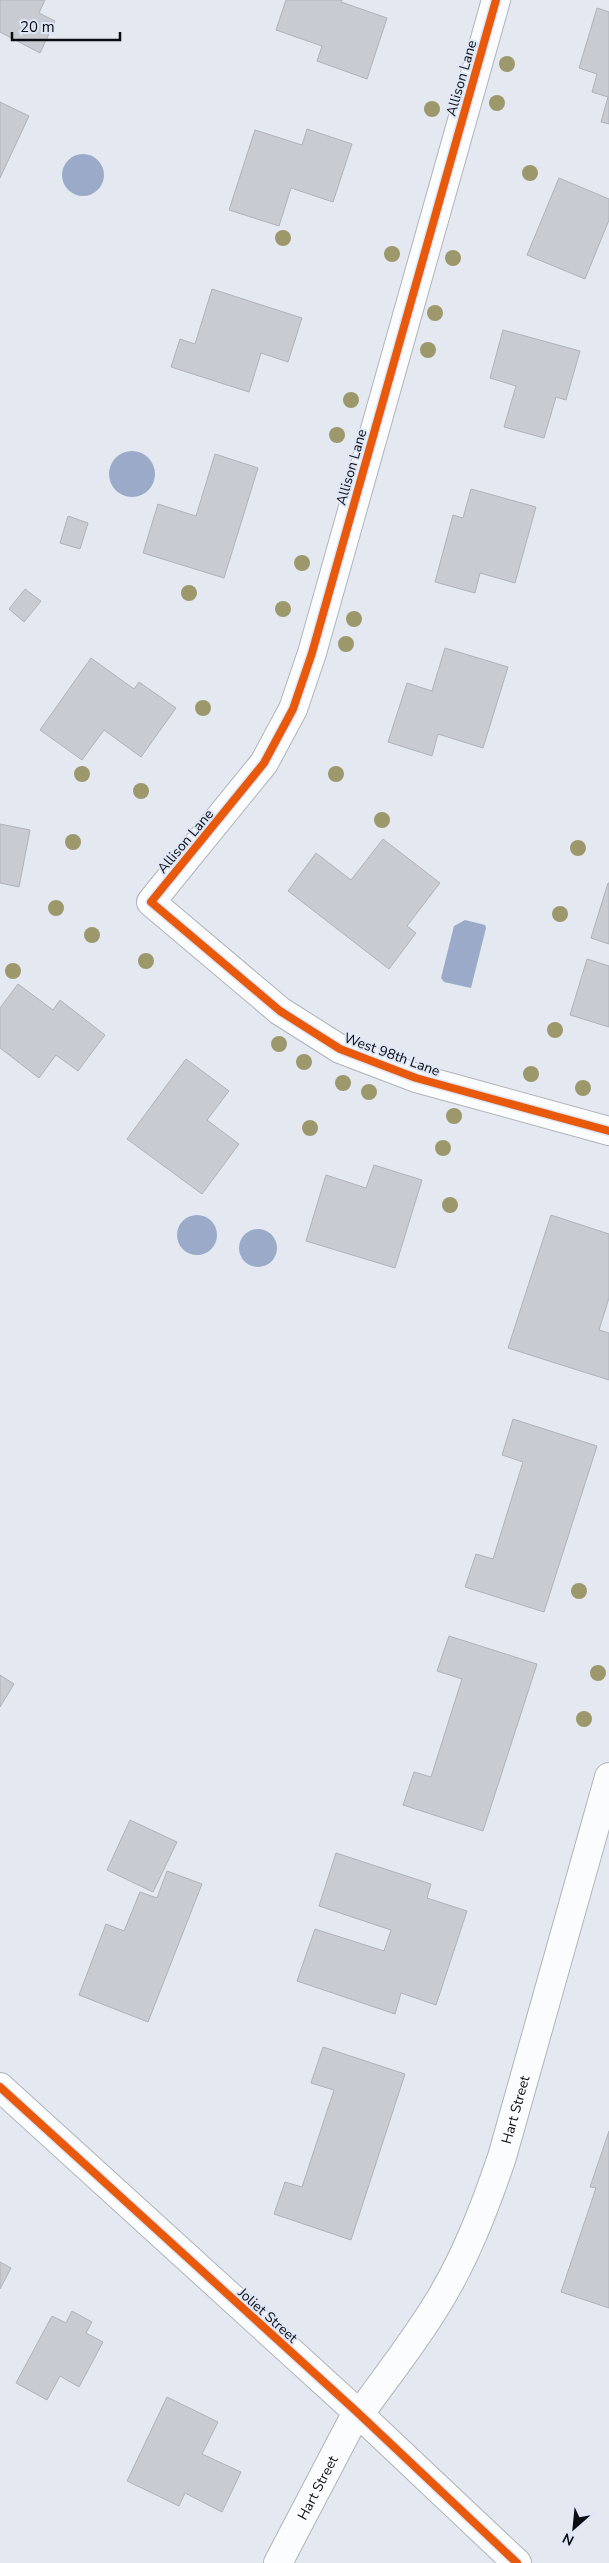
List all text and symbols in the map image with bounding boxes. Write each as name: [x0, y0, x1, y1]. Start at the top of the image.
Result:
scale bar: [12, 10, 120, 42]
text: 20 m: [20, 17, 55, 37]
street label: Allison Lane: [442, 38, 481, 118]
street label: Allison Lane: [332, 427, 371, 507]
street label: Allison Lane: [153, 805, 218, 877]
street label: West 98th Lane: [341, 1028, 442, 1081]
street label: Hart Street: [497, 2073, 535, 2146]
street label: Joliet Street: [233, 2283, 302, 2347]
street label: Hart Street: [293, 2452, 343, 2523]
north arrow: [549, 2503, 599, 2553]
text: N: [559, 2528, 577, 2550]

